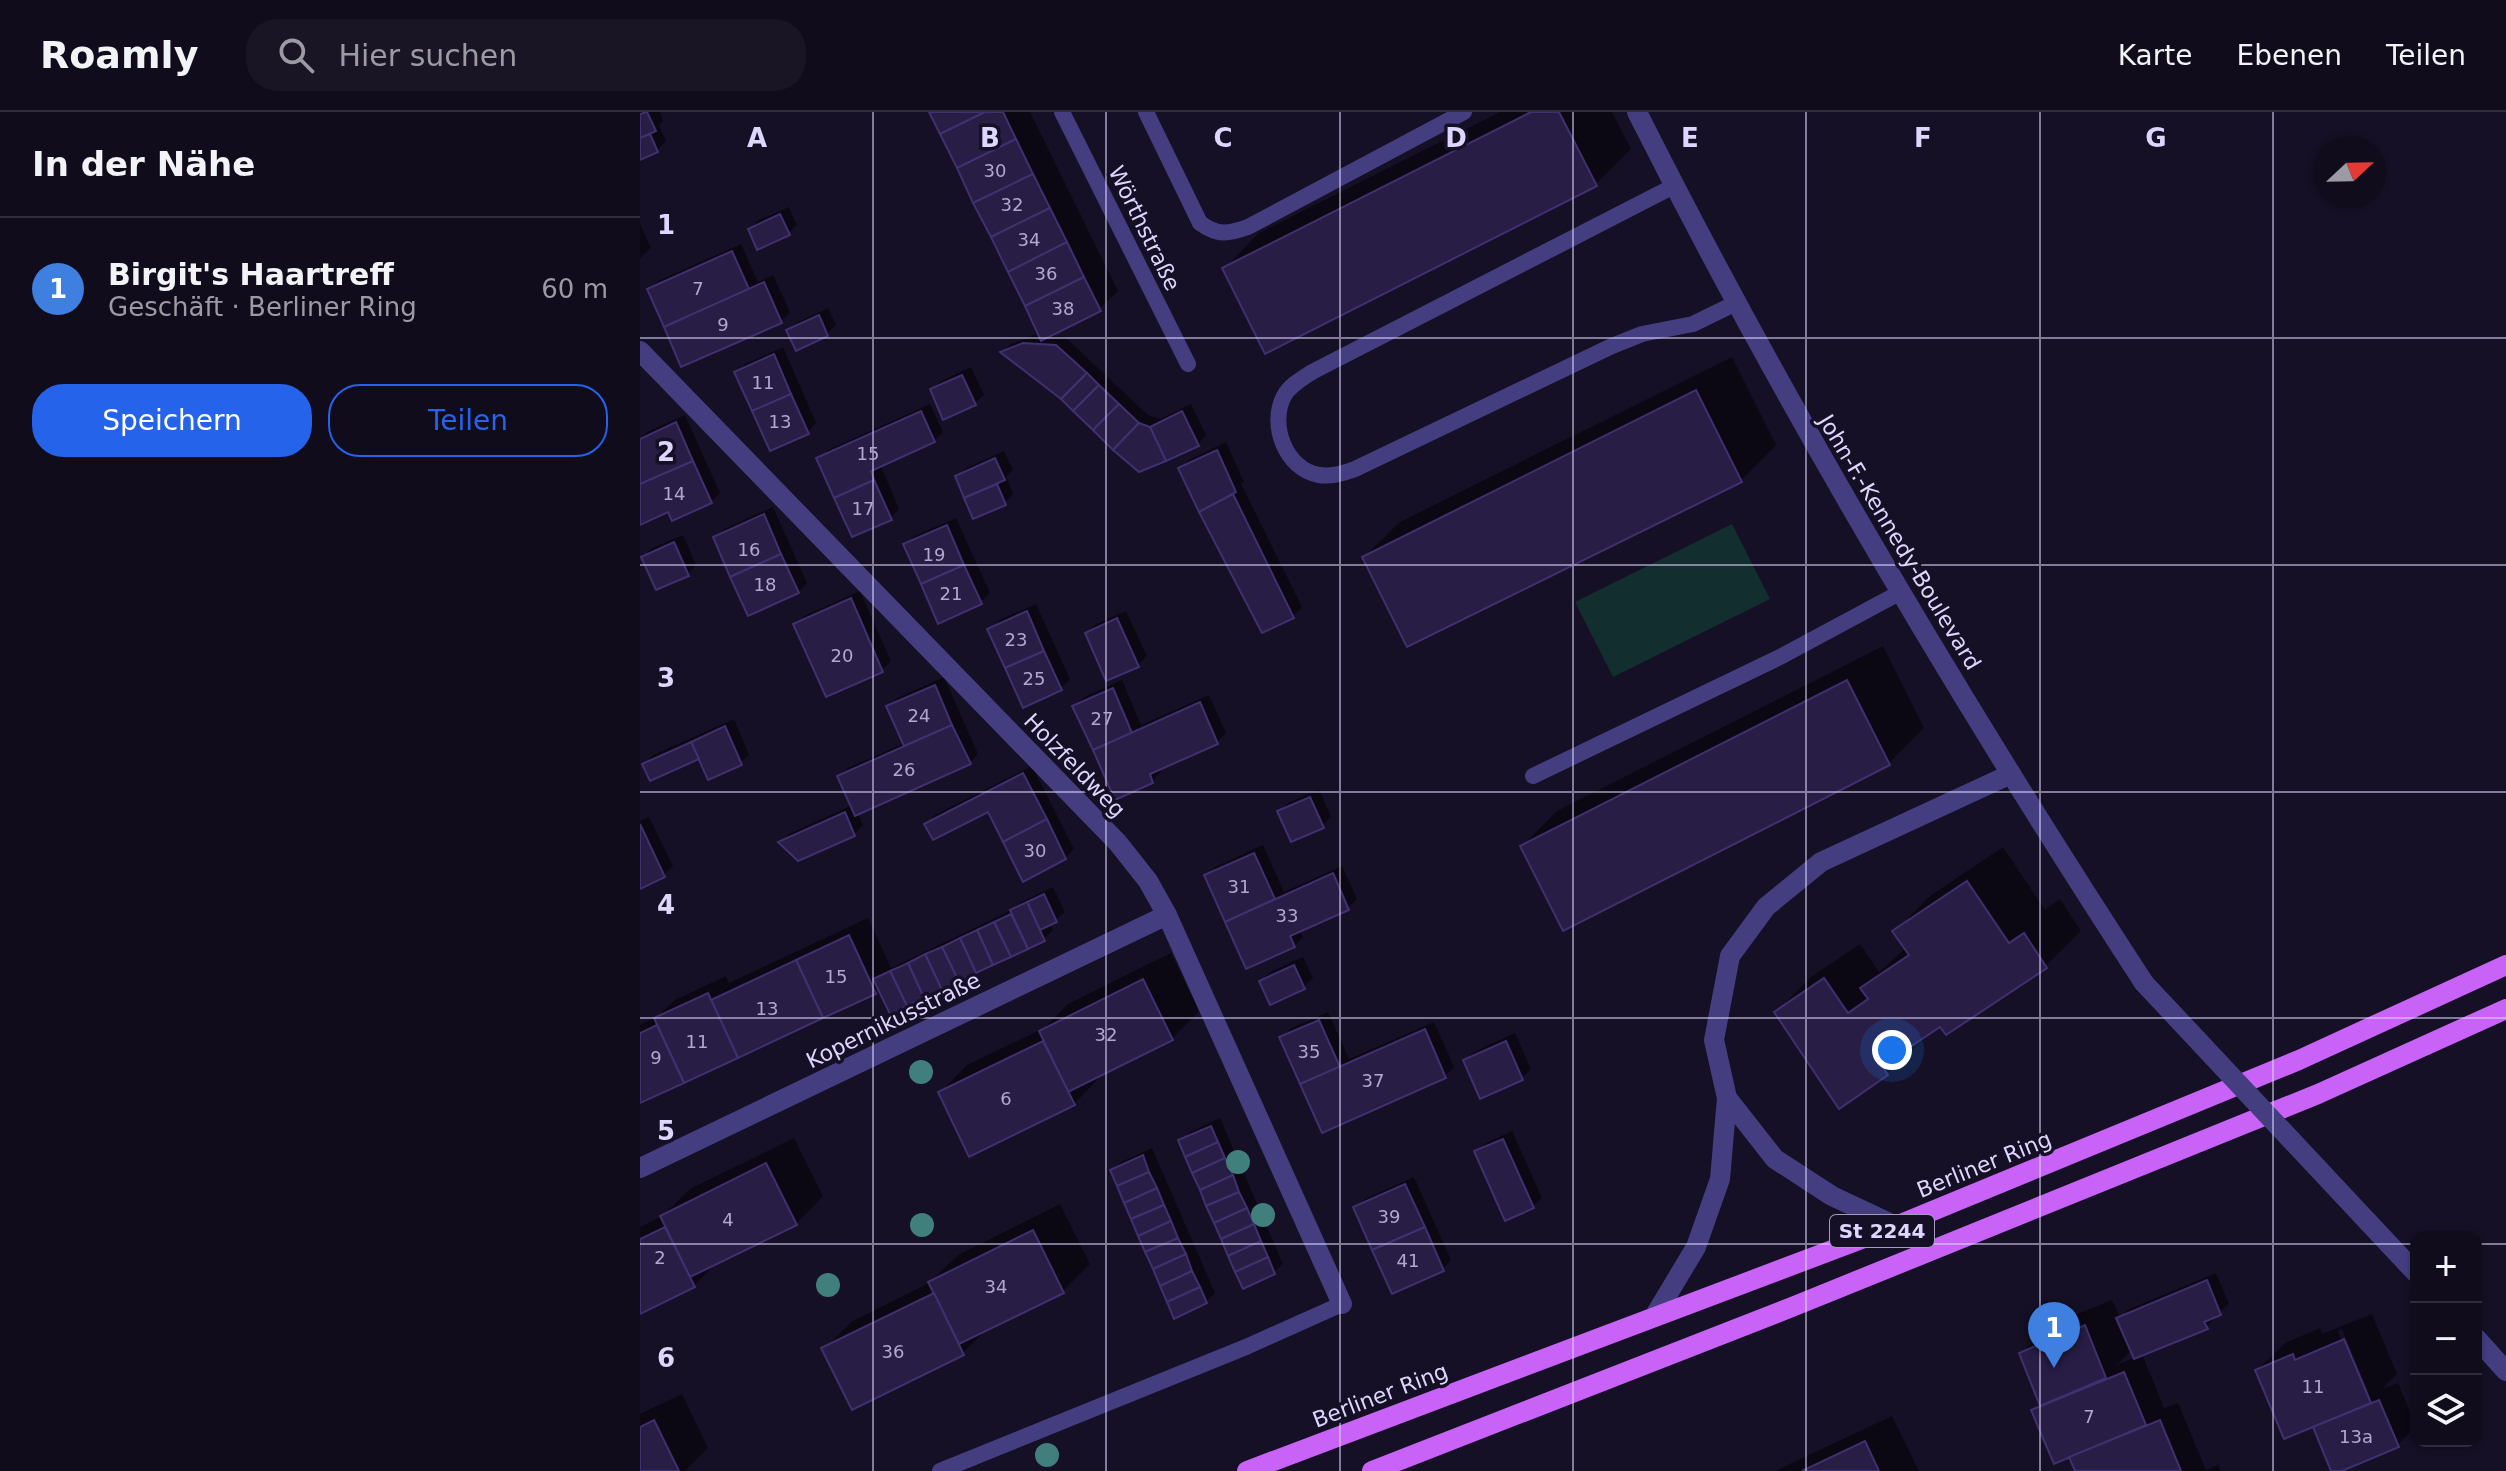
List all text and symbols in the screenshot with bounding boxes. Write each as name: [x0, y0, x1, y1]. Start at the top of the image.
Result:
search box: [246, 19, 806, 91]
text: Roamly: [40, 33, 198, 77]
icon: search: [274, 33, 318, 77]
text: Hier suchen: [338, 38, 517, 73]
text: Karte: [2118, 39, 2192, 72]
text: Ebenen: [2236, 39, 2342, 72]
text: Teilen: [2386, 39, 2466, 72]
text: A: [747, 123, 767, 153]
text: B: [980, 123, 1000, 153]
text: C: [1213, 123, 1233, 153]
text: D: [1445, 123, 1467, 153]
text: E: [1681, 123, 1699, 153]
text: F: [1914, 123, 1932, 153]
text: G: [2145, 123, 2167, 153]
north arrow: [2314, 136, 2386, 208]
text: In der Nähe: [32, 144, 255, 184]
house number: 30: [984, 160, 1006, 181]
street label: Wörthstraße: [1104, 162, 1185, 295]
house number: 32: [1001, 194, 1023, 215]
text: 1: [657, 210, 675, 240]
house number: 34: [1018, 229, 1040, 250]
text: Birgit's Haartreff: [108, 257, 394, 292]
house number: 36: [1035, 263, 1057, 284]
text: 1: [49, 274, 67, 304]
text: 60 m: [541, 274, 608, 304]
house number: 7: [692, 278, 704, 299]
text: Geschäft · Berliner Ring: [108, 292, 417, 322]
house number: 38: [1052, 298, 1074, 319]
house number: 9: [717, 314, 729, 335]
house number: 11: [752, 372, 774, 393]
button: Speichern: [32, 384, 312, 457]
button: Teilen: [328, 384, 608, 457]
street label: John-F.-Kennedy-Boulevard: [1812, 408, 1986, 674]
house number: 13: [769, 411, 791, 432]
text: 2: [657, 437, 675, 467]
house number: 15: [857, 443, 879, 464]
house number: 14: [663, 483, 685, 504]
house number: 17: [852, 498, 874, 519]
house number: 16: [738, 539, 760, 560]
house number: 19: [923, 544, 945, 565]
house number: 18: [754, 574, 776, 595]
house number: 21: [940, 583, 962, 604]
house number: 23: [1005, 629, 1027, 650]
house number: 20: [831, 645, 853, 666]
text: 3: [657, 663, 675, 693]
house number: 25: [1023, 668, 1045, 689]
house number: 24: [908, 705, 930, 726]
street label: Holzfeldweg: [1019, 708, 1130, 822]
house number: 27: [1091, 708, 1113, 729]
house number: 26: [893, 759, 915, 780]
house number: 30: [1024, 840, 1046, 861]
house number: 31: [1228, 876, 1250, 897]
text: 4: [657, 890, 675, 920]
house number: 33: [1276, 905, 1298, 926]
house number: 15: [825, 966, 847, 987]
street label: Kopernikusstraße: [802, 967, 984, 1073]
house number: 13: [756, 998, 778, 1019]
house number: 32: [1095, 1024, 1117, 1045]
your location: [1872, 1030, 1912, 1070]
house number: 11: [686, 1031, 708, 1052]
house number: 35: [1298, 1041, 1320, 1062]
house number: 9: [650, 1047, 662, 1068]
house number: 37: [1362, 1070, 1384, 1091]
house number: 6: [1000, 1088, 1012, 1109]
text: 5: [657, 1116, 675, 1146]
street label: Berliner Ring: [1913, 1126, 2055, 1203]
house number: 39: [1378, 1206, 1400, 1227]
house number: 4: [722, 1209, 734, 1230]
road number: St 2244: [1830, 1215, 1934, 1247]
map controls: [2410, 1231, 2482, 1447]
button: +: [2410, 1231, 2482, 1303]
house number: 2: [654, 1247, 666, 1268]
house number: 41: [1397, 1250, 1419, 1271]
house number: 34: [985, 1276, 1007, 1297]
pin: 1: [2028, 1302, 2080, 1368]
button: −: [2410, 1303, 2482, 1375]
house number: 36: [882, 1341, 904, 1362]
text: 6: [657, 1343, 675, 1373]
street label: Berliner Ring: [1309, 1358, 1451, 1433]
button: layers: [2410, 1375, 2482, 1447]
house number: 11: [2302, 1376, 2324, 1397]
house number: 7: [2083, 1406, 2095, 1427]
house number: 13a: [2339, 1426, 2373, 1447]

